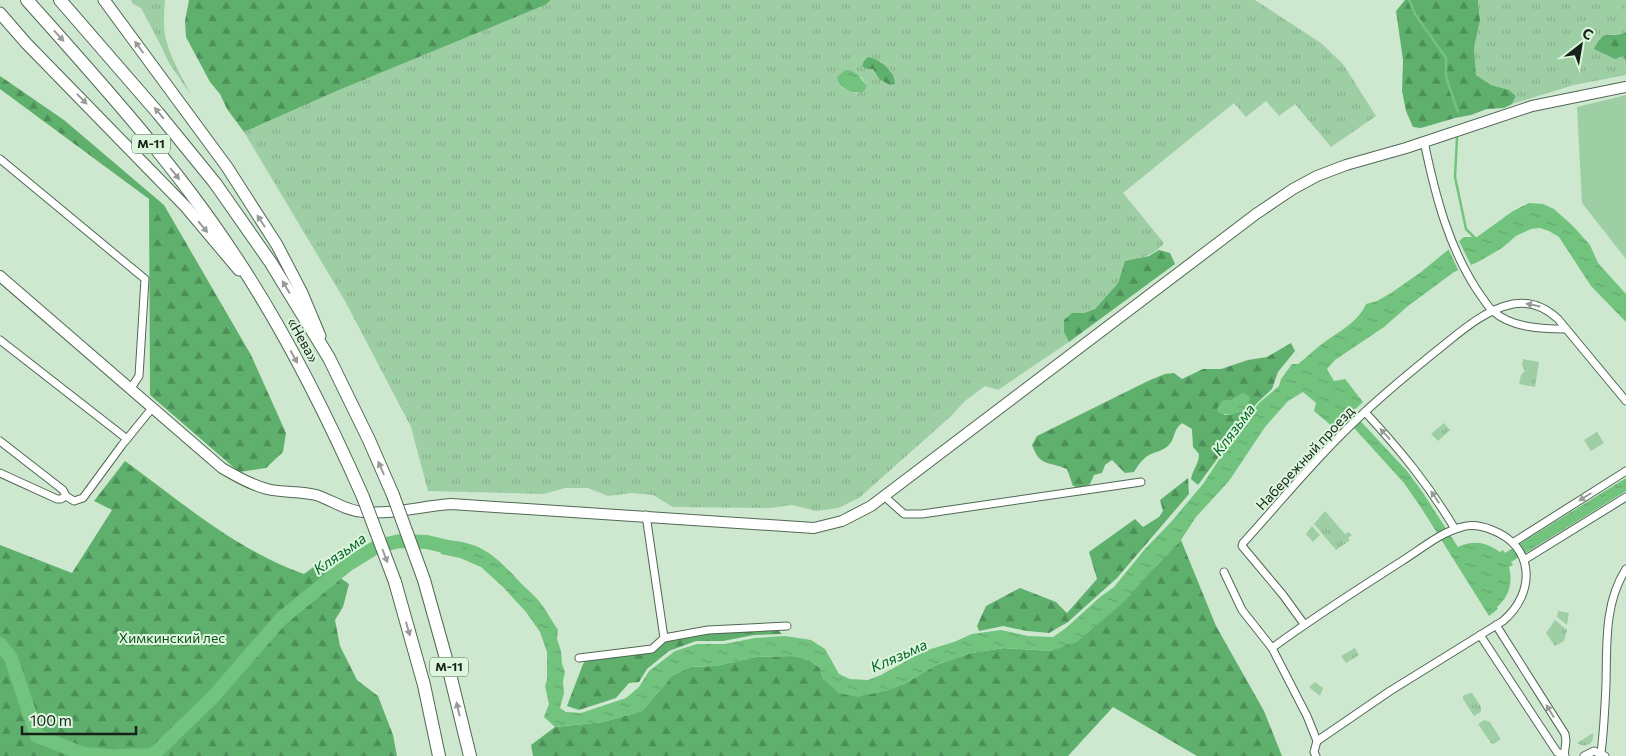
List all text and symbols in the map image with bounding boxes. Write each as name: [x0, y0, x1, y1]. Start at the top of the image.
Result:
north arrow: [1556, 20, 1606, 70]
text: С: [1579, 24, 1596, 43]
one-way arrow: [54, 30, 65, 43]
one-way arrow: [134, 40, 144, 54]
one-way arrow: [76, 93, 88, 105]
one-way arrow: [153, 107, 164, 120]
road number: М-11: [132, 134, 170, 154]
one-way arrow: [170, 167, 181, 180]
one-way arrow: [256, 214, 266, 227]
one-way arrow: [197, 221, 208, 234]
one-way arrow: [281, 280, 290, 293]
one-way arrow: [1526, 301, 1541, 309]
street label: «Нева»: [284, 314, 323, 365]
one-way arrow: [290, 350, 299, 363]
water label: Клязьма: [1208, 400, 1259, 459]
street label: Набережный проезд: [1252, 402, 1357, 513]
one-way arrow: [1379, 428, 1391, 440]
one-way arrow: [377, 461, 385, 475]
one-way arrow: [1430, 490, 1440, 503]
one-way arrow: [1578, 492, 1591, 502]
water label: Клязьма: [310, 528, 369, 578]
one-way arrow: [381, 549, 389, 564]
one-way arrow: [404, 621, 412, 637]
park label: Химкинский лес: [119, 629, 225, 646]
water label: Клязьма: [868, 635, 930, 676]
road number: М-11: [430, 658, 468, 676]
one-way arrow: [454, 701, 462, 716]
scale bar: [22, 704, 136, 736]
one-way arrow: [1546, 705, 1555, 718]
text: 100 m: [30, 711, 72, 729]

